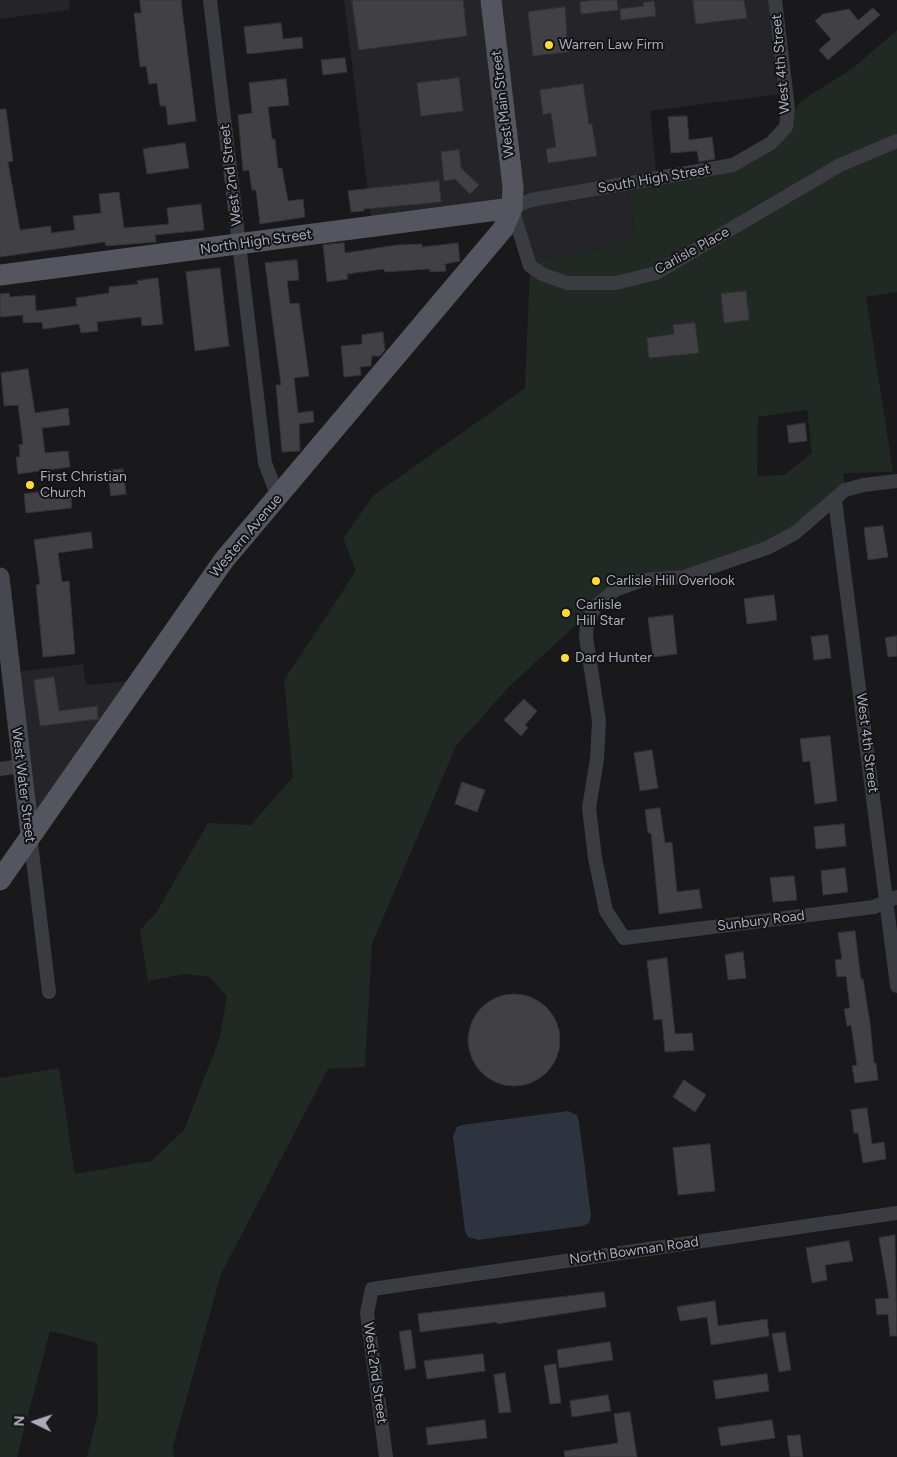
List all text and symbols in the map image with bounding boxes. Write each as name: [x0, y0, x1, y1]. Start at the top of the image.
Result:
street label: West 4th Street: [768, 13, 794, 115]
place label: Warren Law Firm: [559, 37, 664, 53]
marker: Warren Law Firm: [543, 39, 555, 51]
street label: West Main Street: [488, 49, 518, 159]
street label: West 2nd Street: [216, 123, 246, 227]
street label: South High Street: [597, 161, 711, 197]
street label: Carlisle Place: [652, 224, 732, 278]
street label: North High Street: [199, 226, 313, 258]
place label: First Christian Church: [40, 469, 127, 502]
marker: First Christian Church: [24, 479, 36, 491]
street label: Western Avenue: [206, 491, 286, 581]
place label: Carlisle Hill Overlook: [606, 573, 735, 589]
marker: Carlisle Hill Overlook: [590, 575, 602, 587]
place label: Carlisle Hill Star: [576, 597, 625, 630]
marker: Carlisle Hill Star: [560, 607, 572, 619]
place label: Dard Hunter: [575, 650, 652, 666]
marker: Dard Hunter: [559, 652, 571, 664]
street label: West 4th Street: [853, 692, 881, 794]
street label: West Water Street: [8, 726, 38, 844]
street label: Sunbury Road: [716, 907, 806, 935]
street label: North Bowman Road: [568, 1234, 700, 1268]
street label: West 2nd Street: [360, 1321, 390, 1425]
north arrow: [10, 1397, 60, 1447]
text: N: [11, 1415, 28, 1427]

